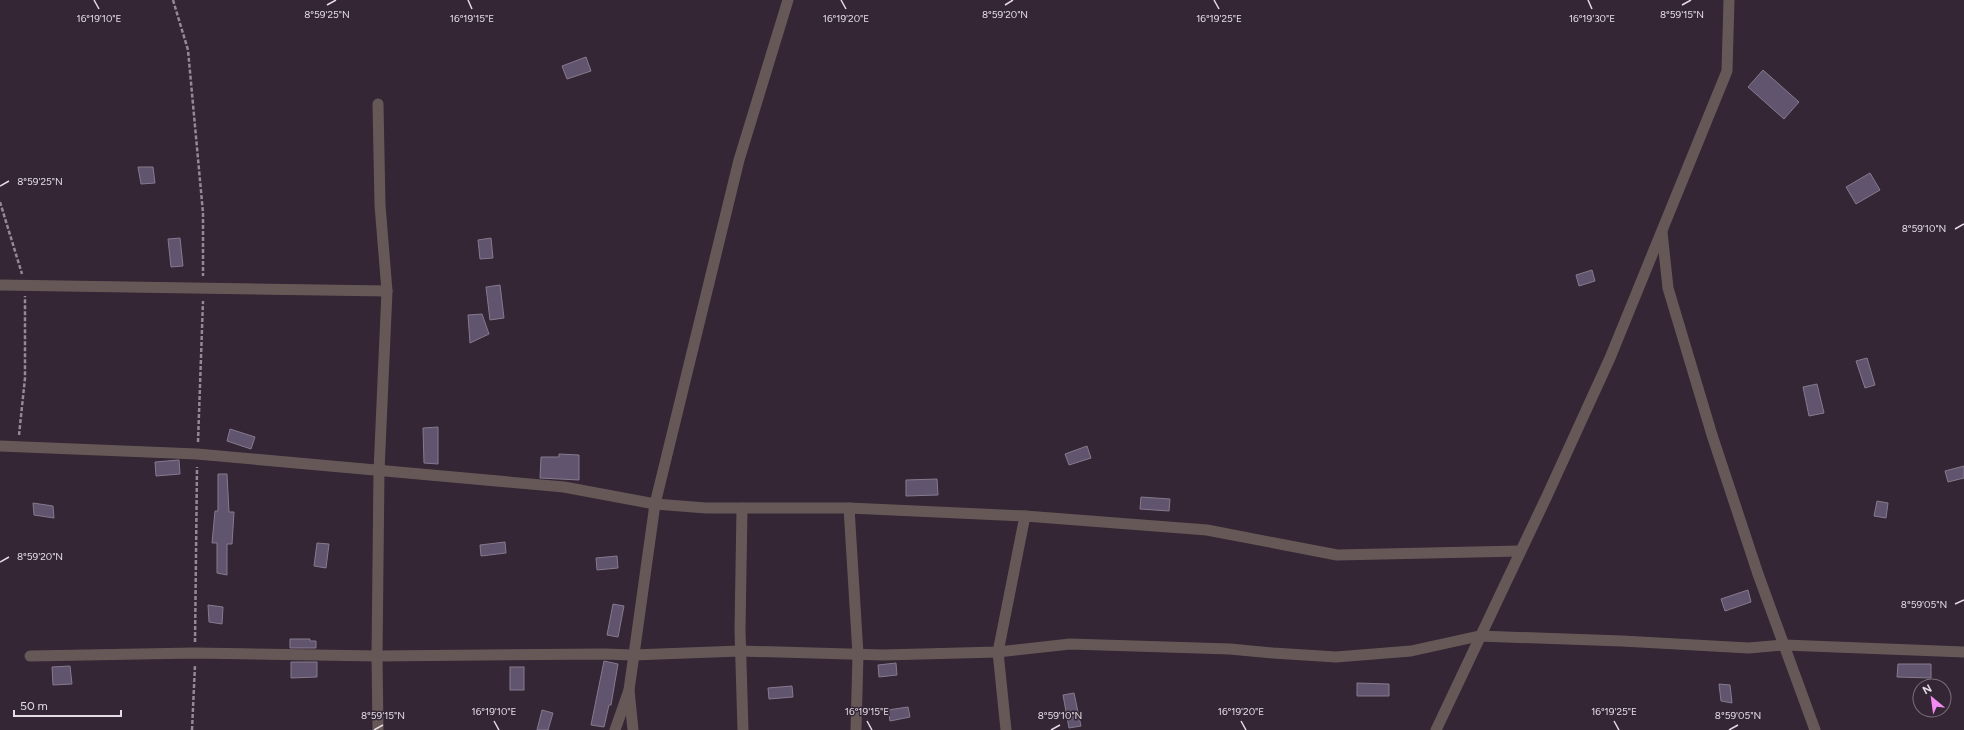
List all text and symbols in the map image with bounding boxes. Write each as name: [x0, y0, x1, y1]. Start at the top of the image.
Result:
text: 8°59'25"N: [304, 8, 350, 21]
text: 8°59'20"N: [982, 8, 1028, 21]
text: 8°59'15"N: [1660, 8, 1704, 21]
text: 16°19'10"E: [77, 12, 122, 25]
text: 16°19'15"E: [450, 12, 494, 25]
text: 16°19'20"E: [823, 12, 869, 25]
text: 16°19'25"E: [1196, 12, 1242, 25]
text: 16°19'30"E: [1569, 12, 1615, 25]
text: 8°59'25"N: [17, 175, 63, 188]
text: 8°59'10"N: [1902, 222, 1946, 235]
text: 8°59'20"N: [17, 550, 63, 563]
text: 8°59'05"N: [1901, 598, 1947, 611]
north arrow: [1912, 678, 1952, 718]
text: N: [1921, 682, 1934, 697]
scale bar: [14, 692, 121, 718]
text: 50 m: [20, 699, 48, 713]
text: 16°19'10"E: [472, 705, 517, 718]
text: 16°19'15"E: [845, 705, 889, 718]
text: 16°19'20"E: [1218, 705, 1264, 718]
text: 16°19'25"E: [1591, 705, 1637, 718]
text: 8°59'15"N: [361, 709, 405, 722]
text: 8°59'10"N: [1038, 709, 1082, 722]
text: 8°59'05"N: [1715, 709, 1761, 722]

